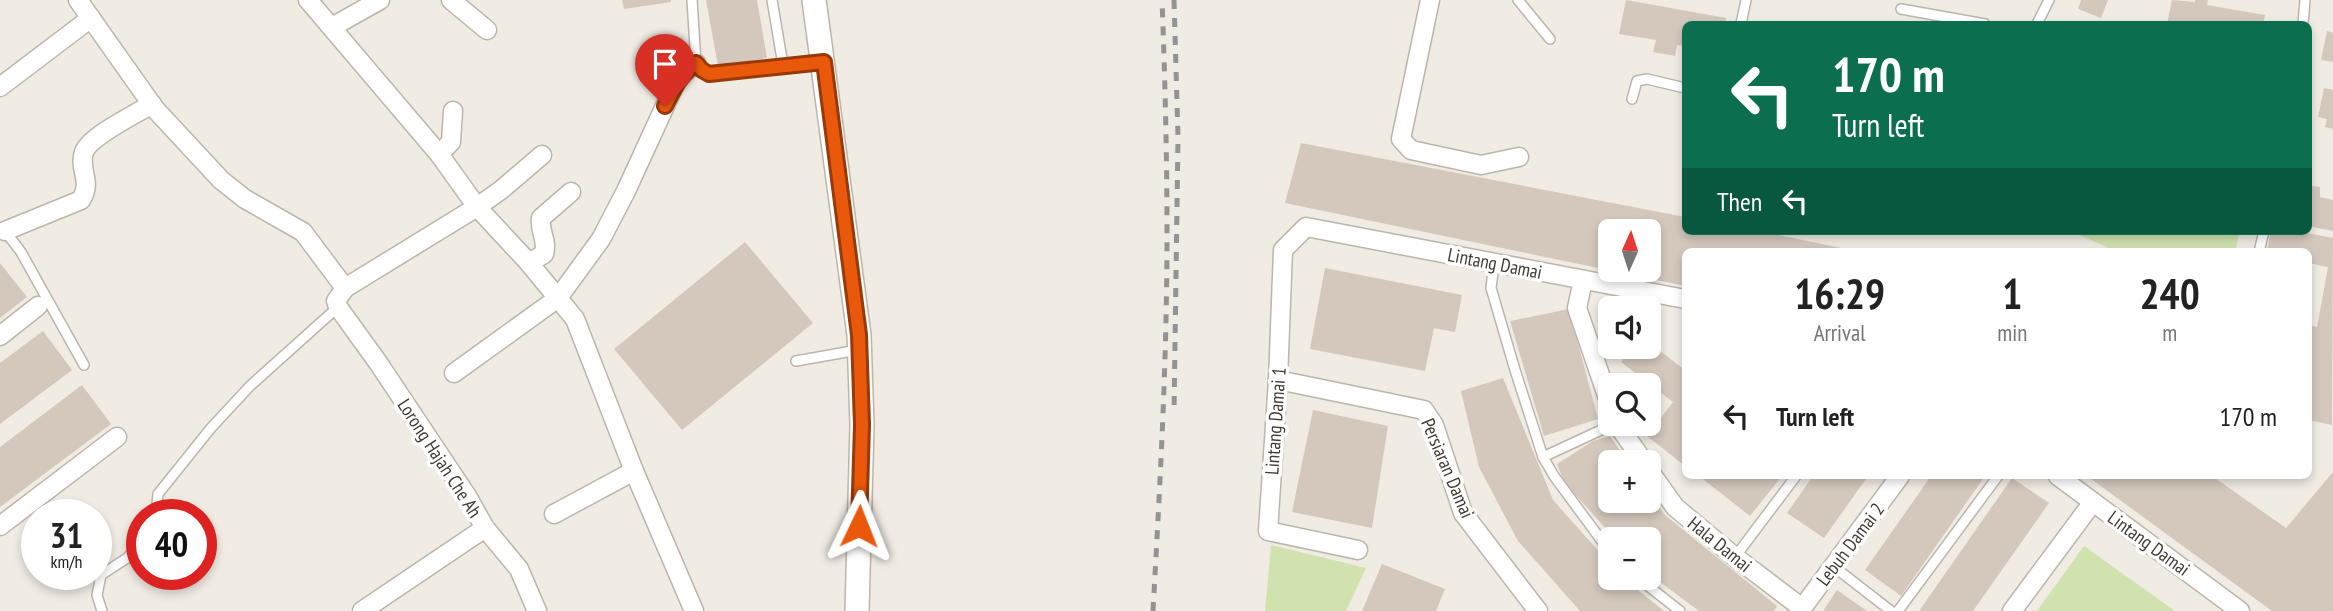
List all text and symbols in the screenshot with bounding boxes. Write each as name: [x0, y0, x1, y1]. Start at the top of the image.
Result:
pin: [635, 34, 695, 106]
text: 170 m: [1832, 42, 1945, 106]
icon: arrive: [646, 45, 684, 83]
icon: left: [1717, 49, 1808, 140]
text: Turn left: [1832, 104, 1924, 146]
icon: left: [1776, 182, 1814, 220]
text: Then: [1717, 185, 1762, 218]
north arrow: [1598, 219, 1661, 282]
map controls: [1598, 219, 1661, 590]
street label: Lintang Damai: [1446, 242, 1544, 284]
text: 16:29: [1794, 266, 1885, 321]
text: 1: [2002, 266, 2022, 321]
text: 240: [2140, 266, 2200, 321]
button: sound: [1598, 296, 1661, 359]
text: Arrival: [1814, 318, 1866, 347]
text: min: [1997, 318, 2027, 347]
text: m: [2162, 318, 2177, 347]
street label: Lintang Damai 1: [1259, 366, 1291, 476]
button: search: [1598, 373, 1661, 436]
street label: Lorong Hajah Che Ah: [393, 394, 487, 522]
icon: left: [1717, 397, 1755, 435]
text: Turn left: [1776, 400, 1854, 433]
text: 170 m: [2219, 400, 2277, 433]
street label: Persiaran Damai: [1416, 414, 1480, 522]
button: +: [1598, 450, 1661, 513]
position arrow: [822, 489, 896, 563]
street label: Lebuh Damai 2: [1811, 498, 1889, 590]
speed limit sign: 40: [126, 499, 217, 590]
street label: Lintang Damai: [2103, 505, 2195, 581]
street label: Hala Damai: [1683, 511, 1757, 577]
text: 31: [50, 512, 83, 558]
button: −: [1598, 527, 1661, 590]
text: km/h: [51, 550, 82, 573]

